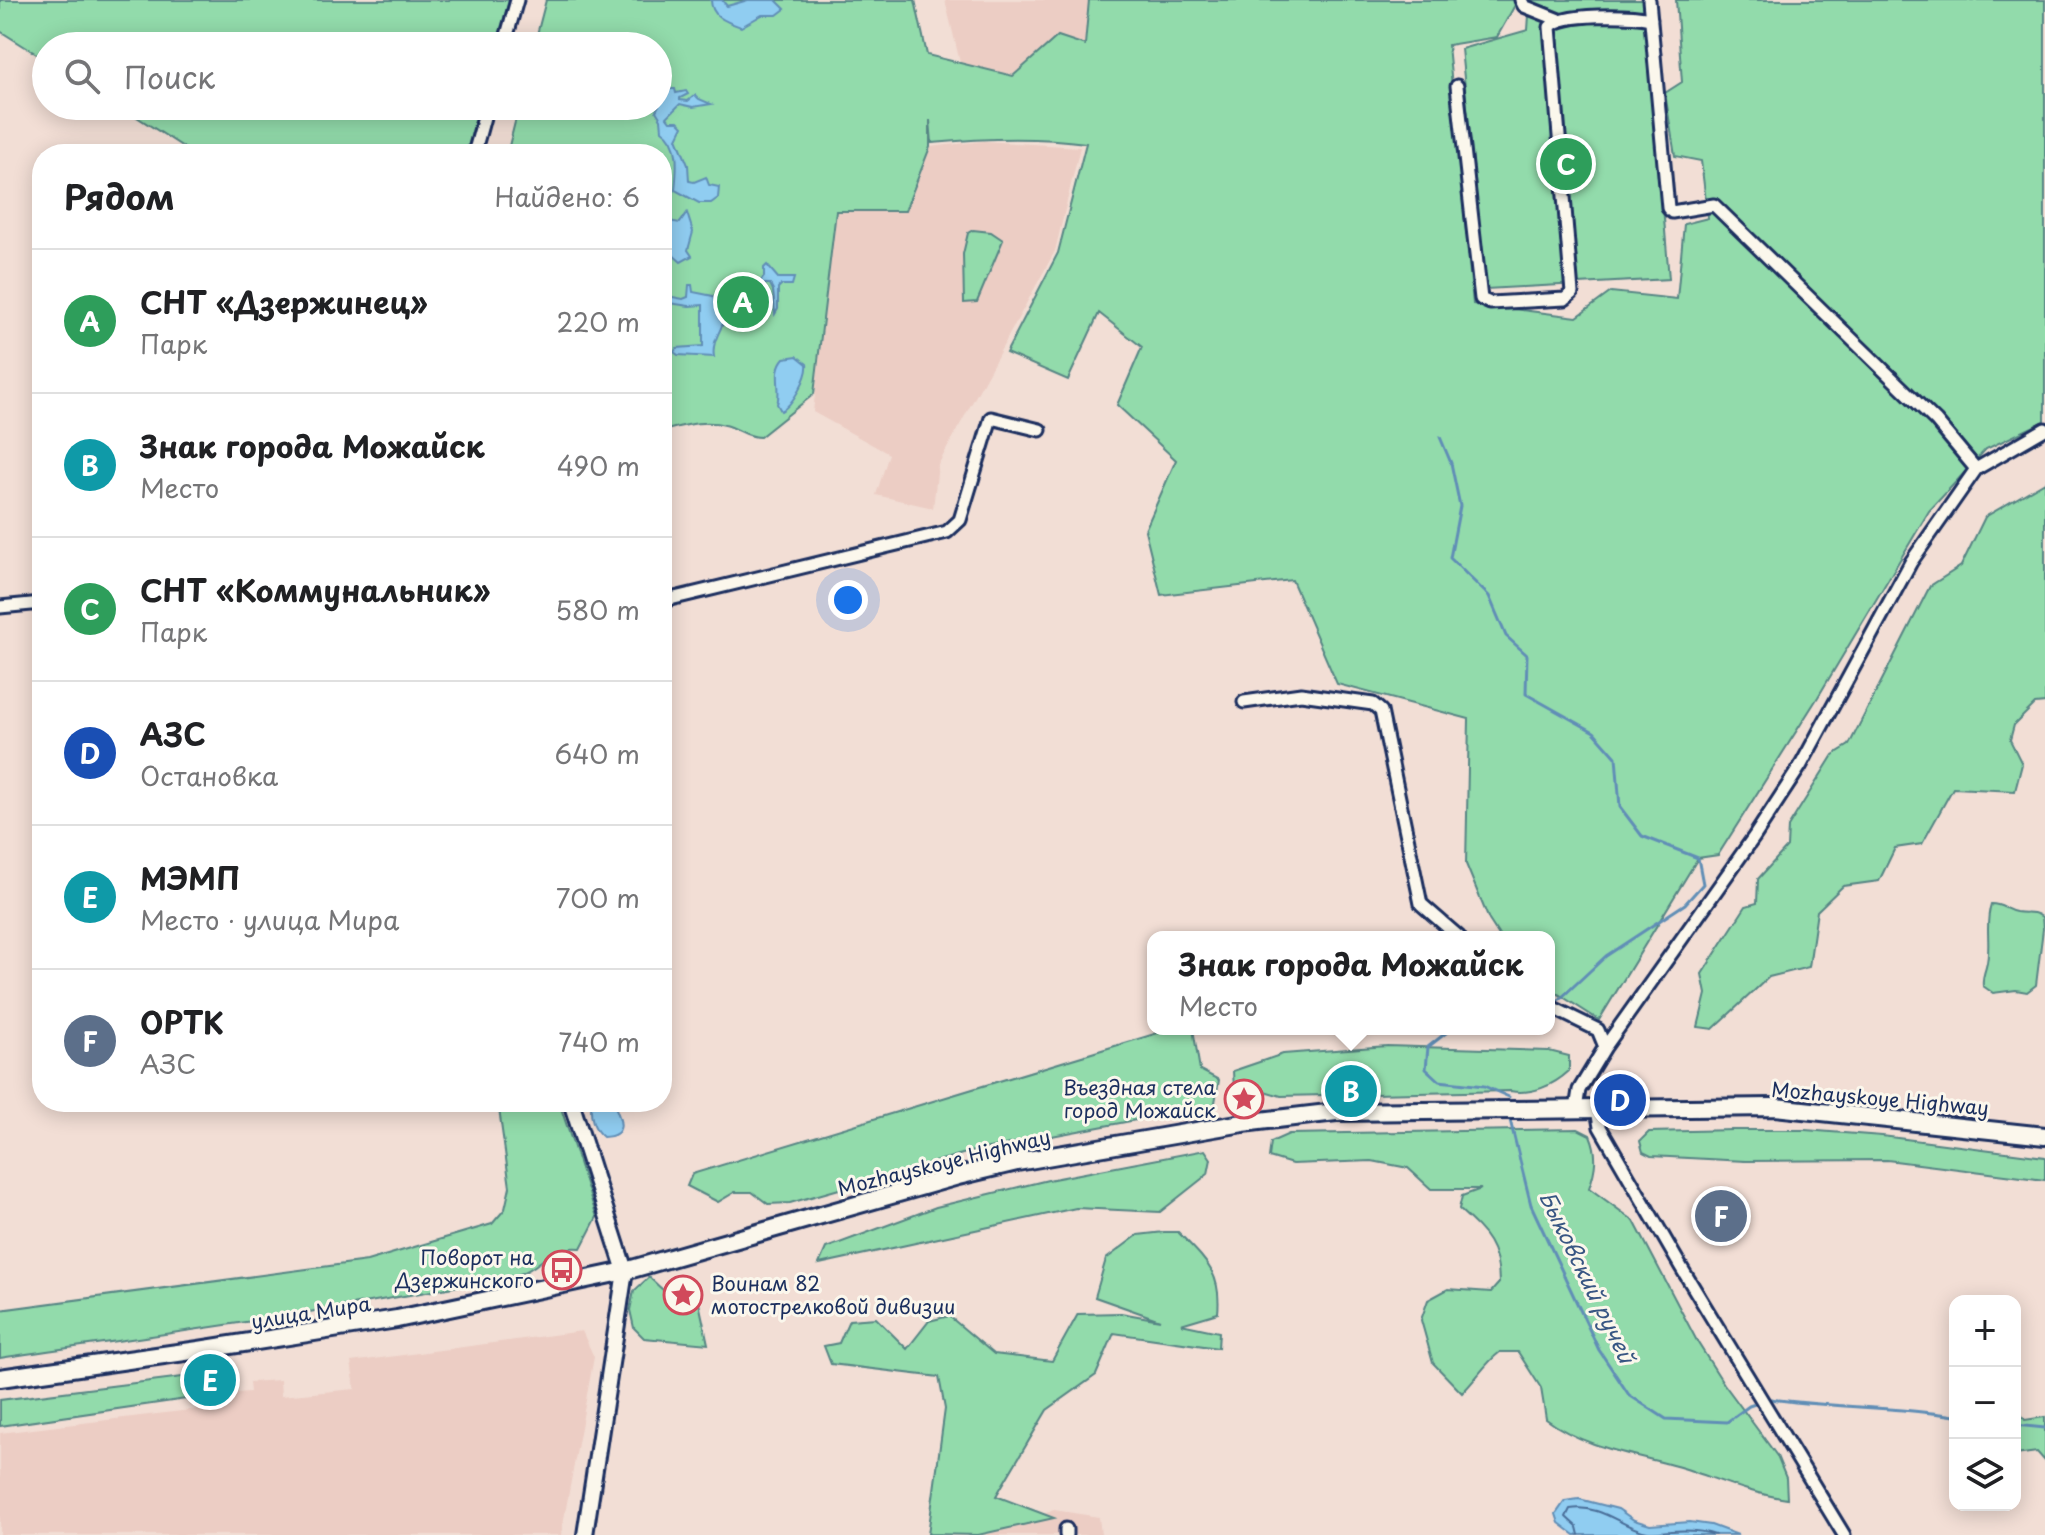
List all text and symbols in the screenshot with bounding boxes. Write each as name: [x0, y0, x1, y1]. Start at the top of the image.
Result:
search box: [32, 32, 672, 120]
icon: search: [60, 54, 104, 98]
text: Поиск: [124, 54, 215, 99]
pin: C: [1540, 134, 1592, 194]
text: Рядом: [64, 170, 175, 222]
text: Найдено: 6: [494, 177, 640, 216]
pin: A: [717, 272, 769, 332]
text: СНТ «Дзержинец»: [140, 279, 428, 324]
text: A: [80, 302, 100, 341]
text: 220 m: [556, 302, 640, 341]
text: Парк: [140, 324, 207, 363]
text: Знак города Можайск: [140, 423, 485, 468]
text: B: [81, 446, 99, 485]
text: 490 m: [557, 446, 640, 485]
text: Место: [140, 468, 219, 507]
text: СНТ «Коммунальник»: [140, 567, 490, 612]
your location: [828, 580, 868, 620]
text: C: [80, 590, 100, 629]
text: 580 m: [555, 590, 640, 629]
text: Парк: [140, 612, 207, 651]
text: АЗС: [140, 711, 206, 756]
text: D: [80, 734, 100, 773]
text: 640 m: [554, 734, 640, 773]
text: Остановка: [140, 756, 278, 795]
text: МЭМП: [140, 855, 240, 900]
text: E: [82, 878, 98, 917]
text: 700 m: [556, 878, 640, 917]
text: Место · улица Мира: [140, 900, 399, 939]
popup: [1147, 931, 1555, 1035]
text: Знак города Можайск: [1179, 941, 1523, 986]
text: Место: [1179, 986, 1258, 1025]
text: ОРТК: [140, 999, 223, 1044]
text: F: [82, 1022, 98, 1061]
text: 740 m: [558, 1022, 640, 1061]
text: АЗС: [140, 1044, 196, 1083]
pin: B: [1325, 1061, 1377, 1121]
pin: D: [1594, 1070, 1646, 1130]
place label: Въездная стела город Можайск: [1063, 1072, 1217, 1125]
street label: Mozhayskoye Highway: [1770, 1074, 1990, 1122]
place icon: Въездная стела город Можайск: [1223, 1078, 1265, 1120]
street label: Mozhayskoye Highway: [834, 1121, 1053, 1203]
water label: Быковский ручей: [1532, 1185, 1645, 1370]
pin: F: [1695, 1186, 1747, 1246]
place label: Поворот на Дзержинского: [394, 1242, 535, 1295]
bus stop icon: Поворот на Дзержинского: [541, 1249, 583, 1291]
place label: Воинам 82 мотострелковой дивизии: [711, 1268, 955, 1321]
place icon: Воинам 82 мотострелковой дивизии: [662, 1274, 704, 1316]
street label: улица Мира: [249, 1288, 373, 1336]
map controls: [1949, 1295, 2021, 1511]
button: +: [1949, 1295, 2021, 1367]
pin: E: [184, 1350, 236, 1410]
button: −: [1949, 1367, 2021, 1439]
button: layers: [1949, 1439, 2021, 1511]

